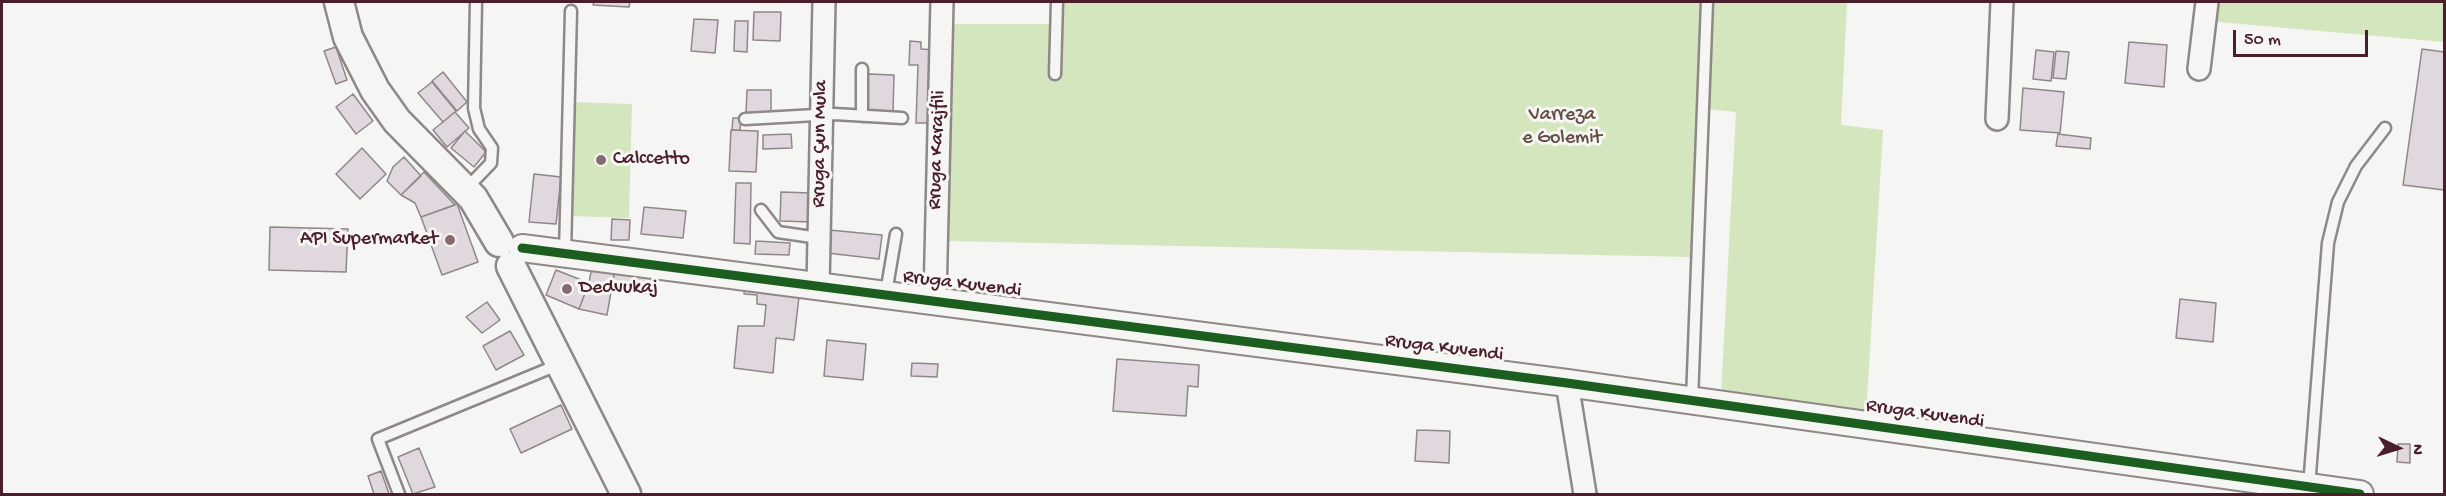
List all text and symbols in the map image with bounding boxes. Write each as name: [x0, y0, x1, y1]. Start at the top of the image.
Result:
scale bar: [2236, 18, 2371, 56]
text: 50 m: [2244, 30, 2281, 51]
street label: Rruga Çun Mula: [808, 80, 834, 208]
street label: Rruga Karajfili: [924, 90, 952, 210]
park label: Varreza e Golemit: [1522, 104, 1602, 151]
place label: Calccetto: [613, 148, 690, 172]
marker: Calccetto: [594, 153, 608, 167]
place label: API Supermarket: [300, 228, 438, 252]
marker: API Supermarket: [443, 233, 457, 247]
street label: Rruga Kuvendi: [901, 266, 1023, 304]
place label: Dedvukaj: [579, 277, 658, 301]
marker: Dedvukaj: [560, 282, 574, 296]
street label: Rruga Kuvendi: [1383, 330, 1505, 368]
street label: Rruga Kuvendi: [1864, 395, 1986, 435]
north arrow: [2368, 418, 2428, 478]
text: N: [2407, 443, 2426, 455]

